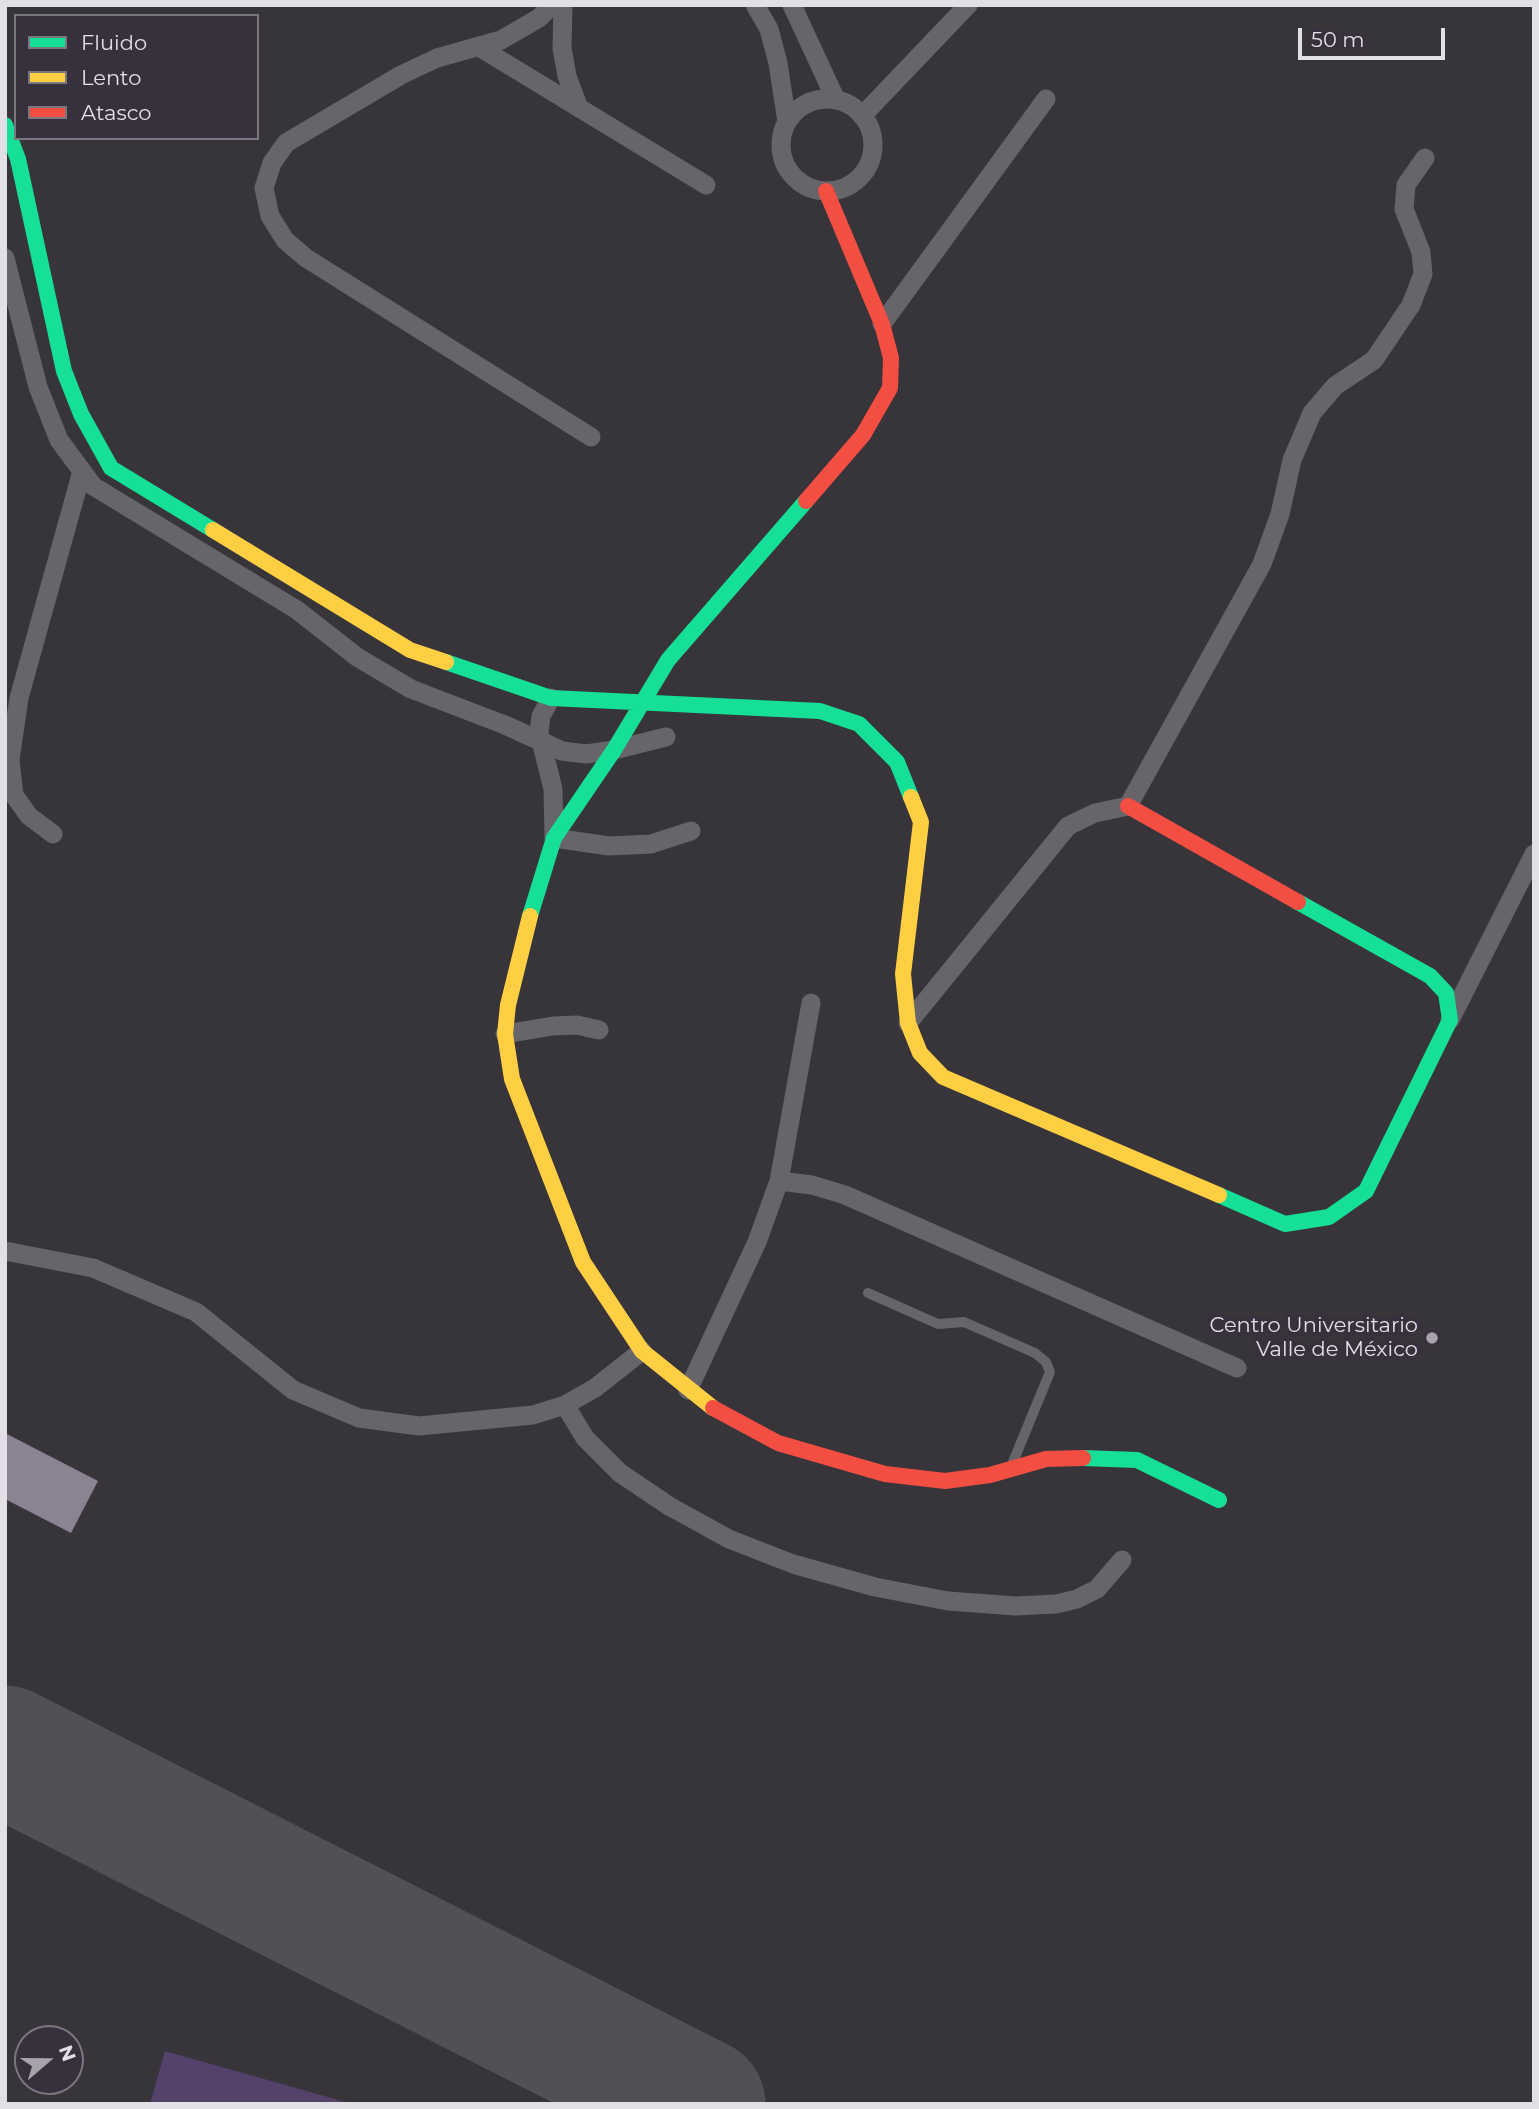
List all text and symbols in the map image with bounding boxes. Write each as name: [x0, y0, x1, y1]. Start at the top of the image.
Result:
legend: [14, 14, 259, 140]
scale bar: [1301, 14, 1448, 58]
text: 50 m: [1311, 27, 1365, 52]
text: Fluido: [81, 30, 147, 55]
text: Lento: [81, 65, 141, 90]
text: Atasco: [81, 100, 152, 125]
place label: Centro Universitario Valle de México: [1209, 1313, 1418, 1363]
marker: Centro Universitario Valle de México: [1424, 1330, 1440, 1346]
north arrow: [14, 2025, 84, 2095]
text: N: [54, 2042, 81, 2064]

